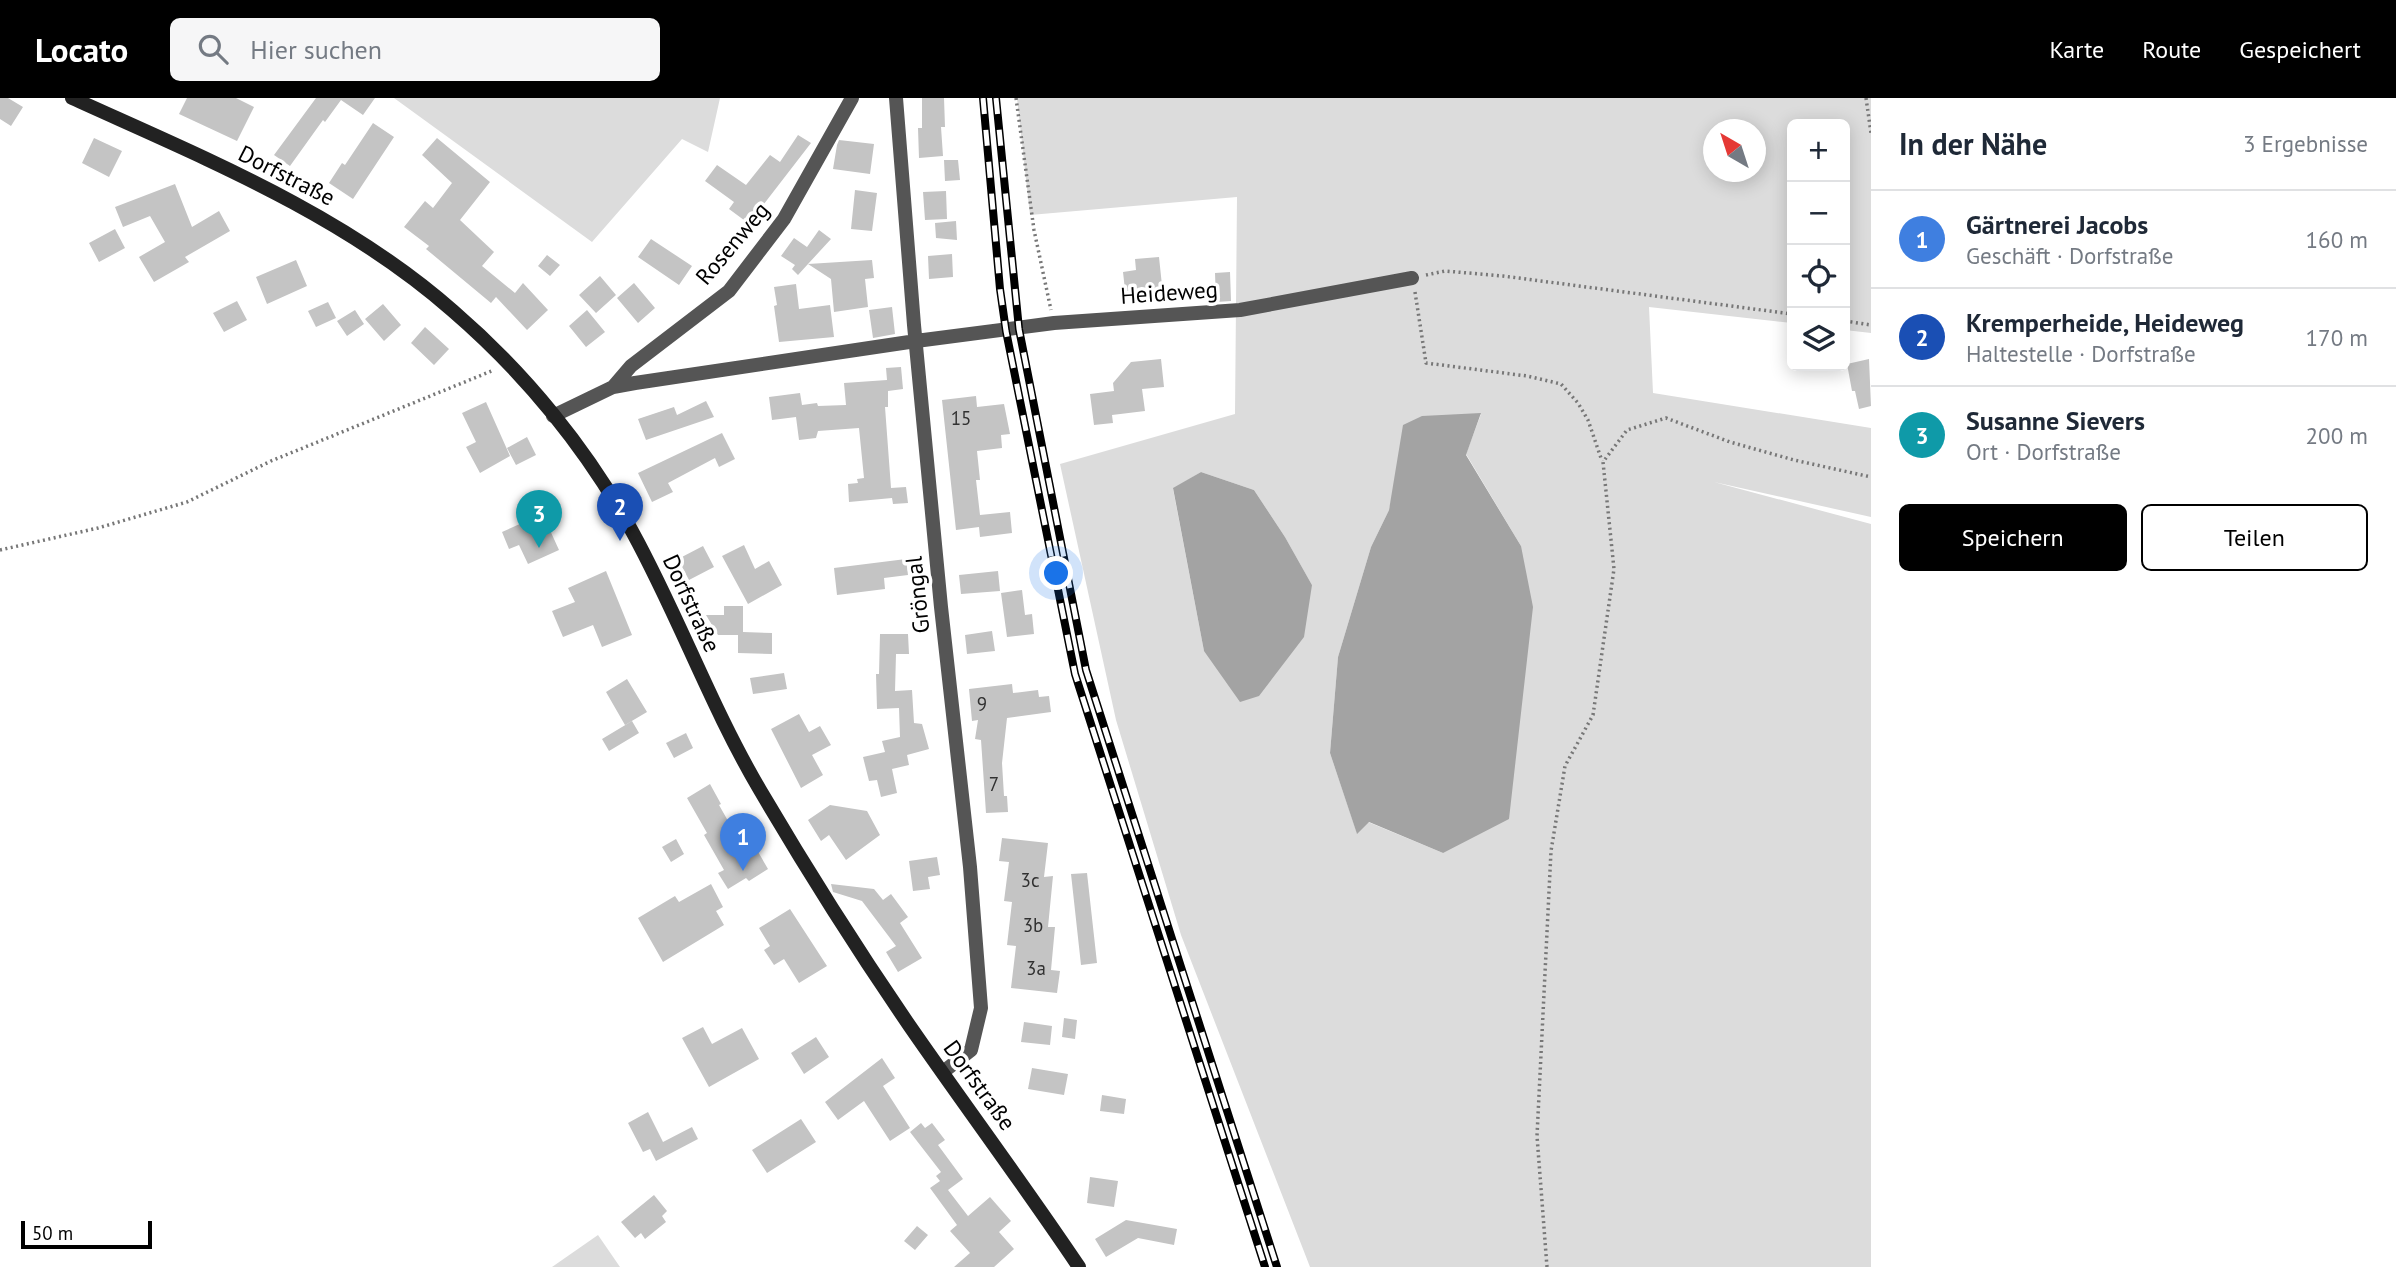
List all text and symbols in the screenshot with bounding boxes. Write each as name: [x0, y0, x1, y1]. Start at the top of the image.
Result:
search box: [170, 18, 660, 81]
text: Locato: [35, 28, 128, 71]
icon: search: [194, 30, 232, 68]
text: Hier suchen: [250, 33, 382, 66]
text: Karte: [2049, 34, 2104, 65]
text: Route: [2142, 34, 2201, 65]
text: Gespeichert: [2239, 34, 2361, 65]
north arrow: [1703, 119, 1766, 182]
map controls: [1787, 119, 1850, 371]
button: +: [1787, 119, 1850, 182]
text: In der Nähe: [1899, 124, 2047, 163]
text: 3 Ergebnisse: [2243, 129, 2368, 158]
street label: Dorfstraße: [234, 138, 340, 212]
button: −: [1787, 182, 1850, 245]
street label: Rosenweg: [689, 196, 775, 290]
text: Gärtnerei Jacobs: [1966, 208, 2148, 241]
text: 1: [1915, 225, 1929, 254]
text: 160 m: [2306, 225, 2368, 254]
text: Geschäft · Dorfstraße: [1966, 241, 2174, 270]
button: locate: [1787, 245, 1850, 308]
street label: Heideweg: [1119, 274, 1219, 310]
text: Kremperheide, Heideweg: [1966, 306, 2244, 339]
button: layers: [1787, 308, 1850, 371]
text: 2: [1915, 323, 1929, 352]
text: 170 m: [2306, 323, 2368, 352]
text: Haltestelle · Dorfstraße: [1966, 339, 2196, 368]
text: Susanne Sievers: [1966, 404, 2145, 437]
house number: 15: [951, 406, 971, 430]
text: 3: [1915, 421, 1929, 450]
text: 200 m: [2306, 421, 2368, 450]
text: Ort · Dorfstraße: [1966, 437, 2121, 466]
pin: 2: [597, 483, 643, 541]
pin: 3: [516, 490, 562, 548]
button: Speichern: [1899, 504, 2127, 571]
button: Teilen: [2141, 504, 2368, 571]
street label: Dorfstraße: [657, 549, 727, 657]
street label: Gröngal: [899, 555, 935, 635]
your location: [1039, 556, 1073, 590]
house number: 9: [977, 692, 987, 716]
house number: 7: [989, 772, 999, 796]
pin: 1: [720, 813, 766, 871]
house number: 3c: [1021, 868, 1039, 892]
house number: 3b: [1023, 913, 1043, 937]
house number: 3a: [1026, 956, 1046, 980]
street label: Dorfstraße: [938, 1034, 1022, 1136]
scale bar: [21, 1218, 152, 1250]
text: 50 m: [32, 1221, 73, 1245]

